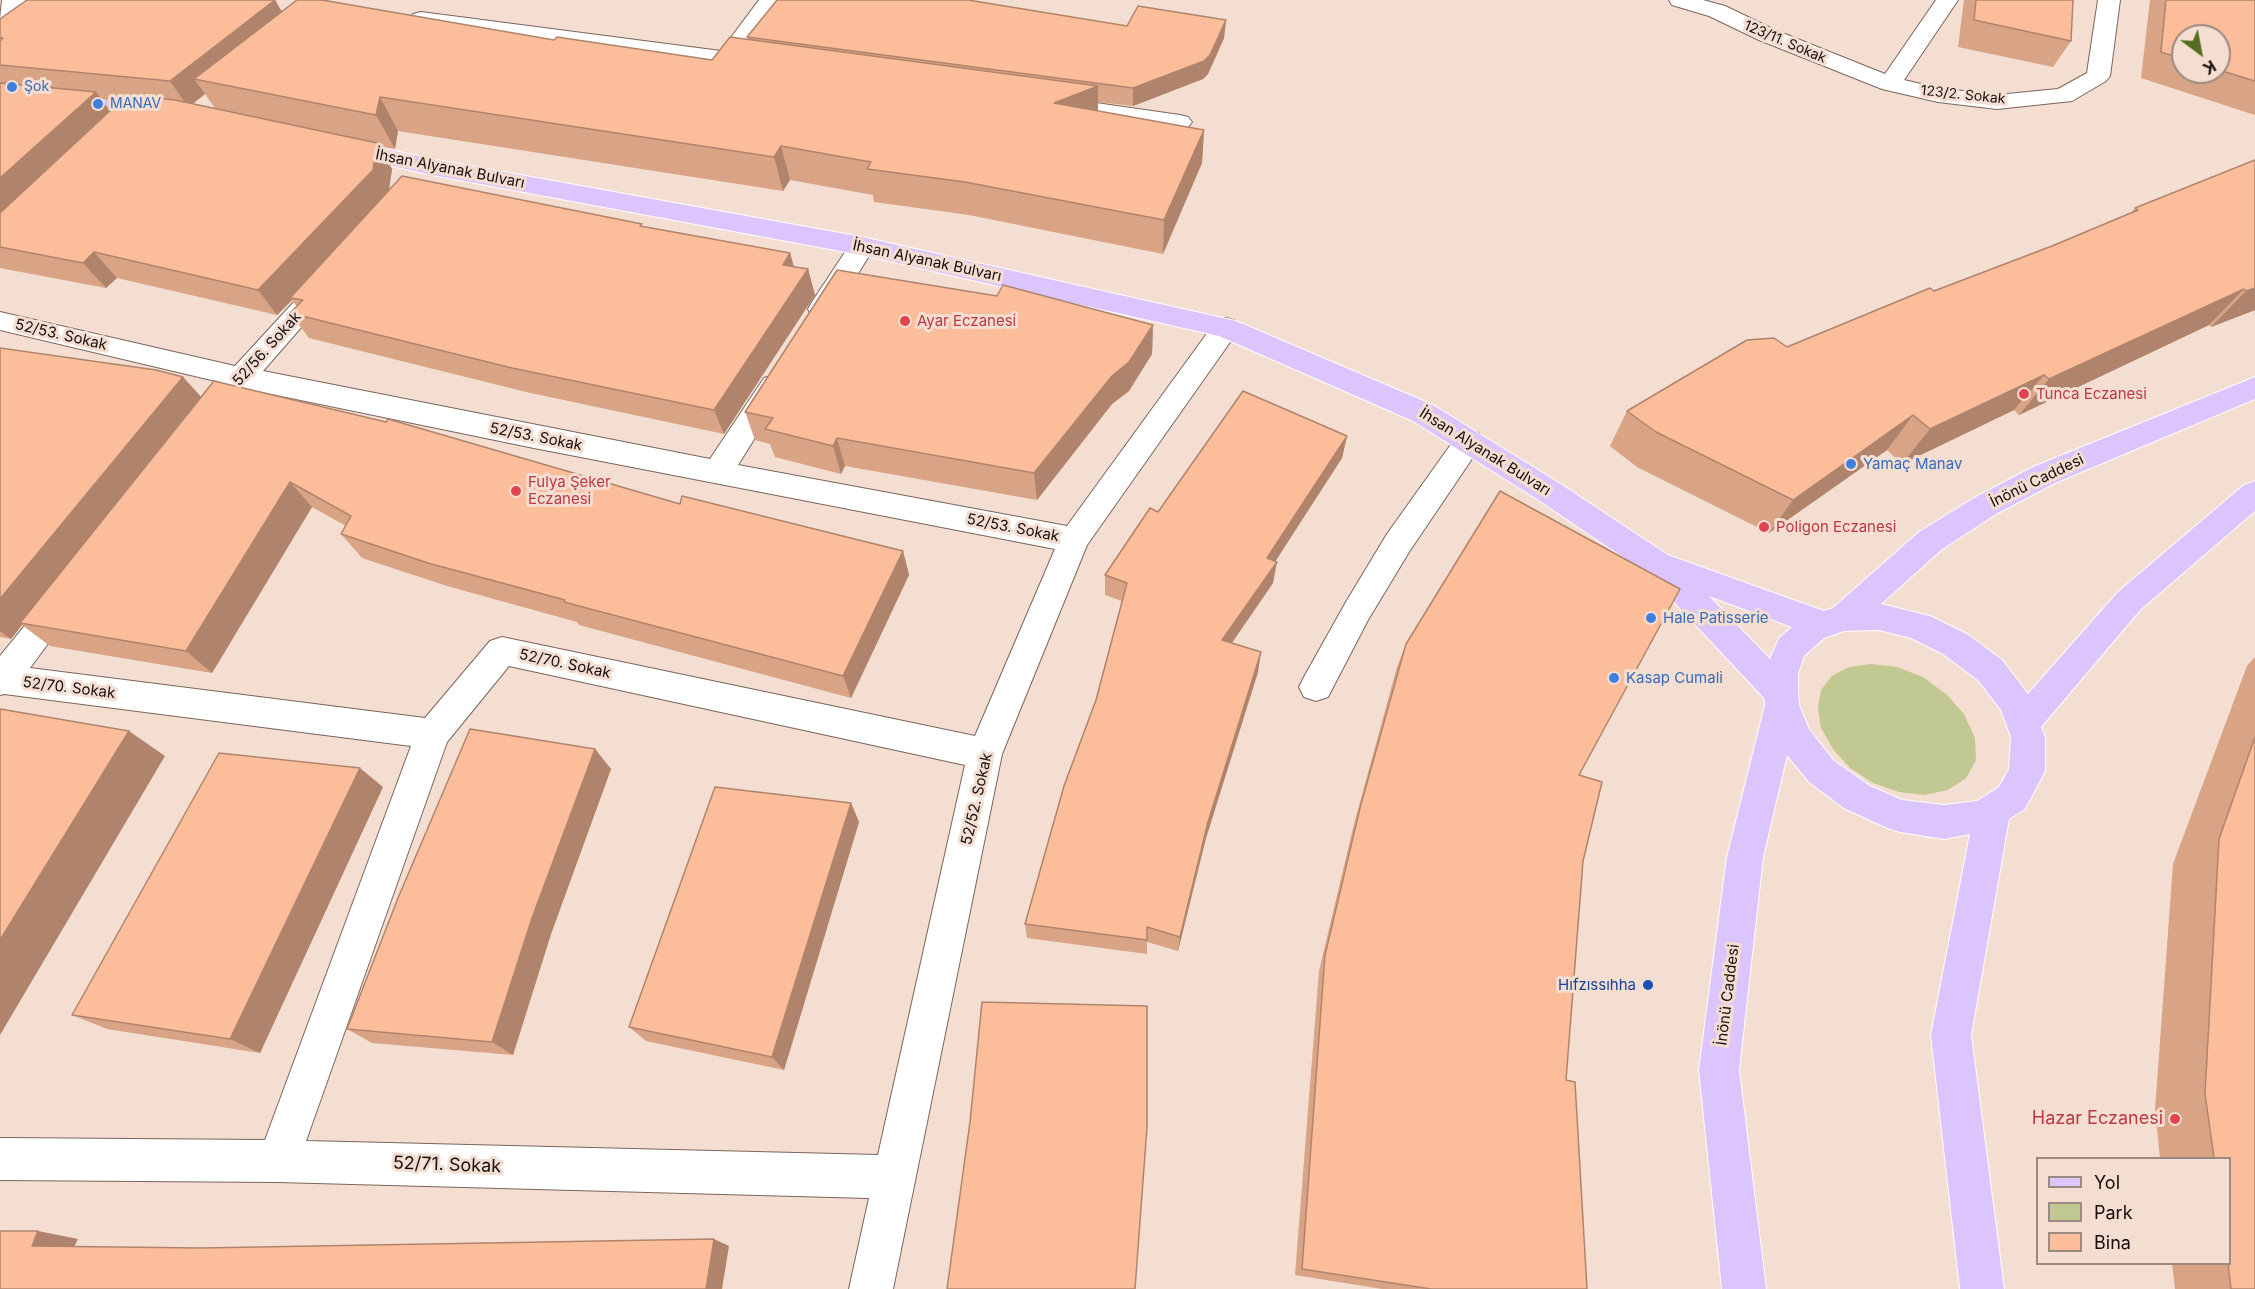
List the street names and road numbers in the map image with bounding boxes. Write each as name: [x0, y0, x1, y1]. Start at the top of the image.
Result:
street label: 123/11. Sokak: [1741, 17, 1829, 67]
street label: 123/2. Sokak: [1920, 82, 2006, 108]
street label: İhsan Alyanak Bulvarı: [374, 146, 526, 192]
street label: İhsan Alyanak Bulvarı: [851, 236, 1003, 286]
street label: 52/56. Sokak: [229, 308, 305, 390]
street label: 52/53. Sokak: [13, 316, 109, 354]
street label: İhsan Alyanak Bulvarı: [1416, 404, 1554, 500]
street label: 52/53. Sokak: [488, 419, 584, 455]
street label: İnönü Caddesi: [1987, 451, 2087, 511]
street label: 52/53. Sokak: [965, 510, 1061, 546]
street label: 52/70. Sokak: [518, 646, 612, 682]
street label: 52/70. Sokak: [22, 673, 116, 703]
street label: 52/52. Sokak: [958, 751, 996, 847]
street label: İnönü Caddesi: [1713, 943, 1743, 1047]
street label: 52/71. Sokak: [392, 1152, 502, 1178]

